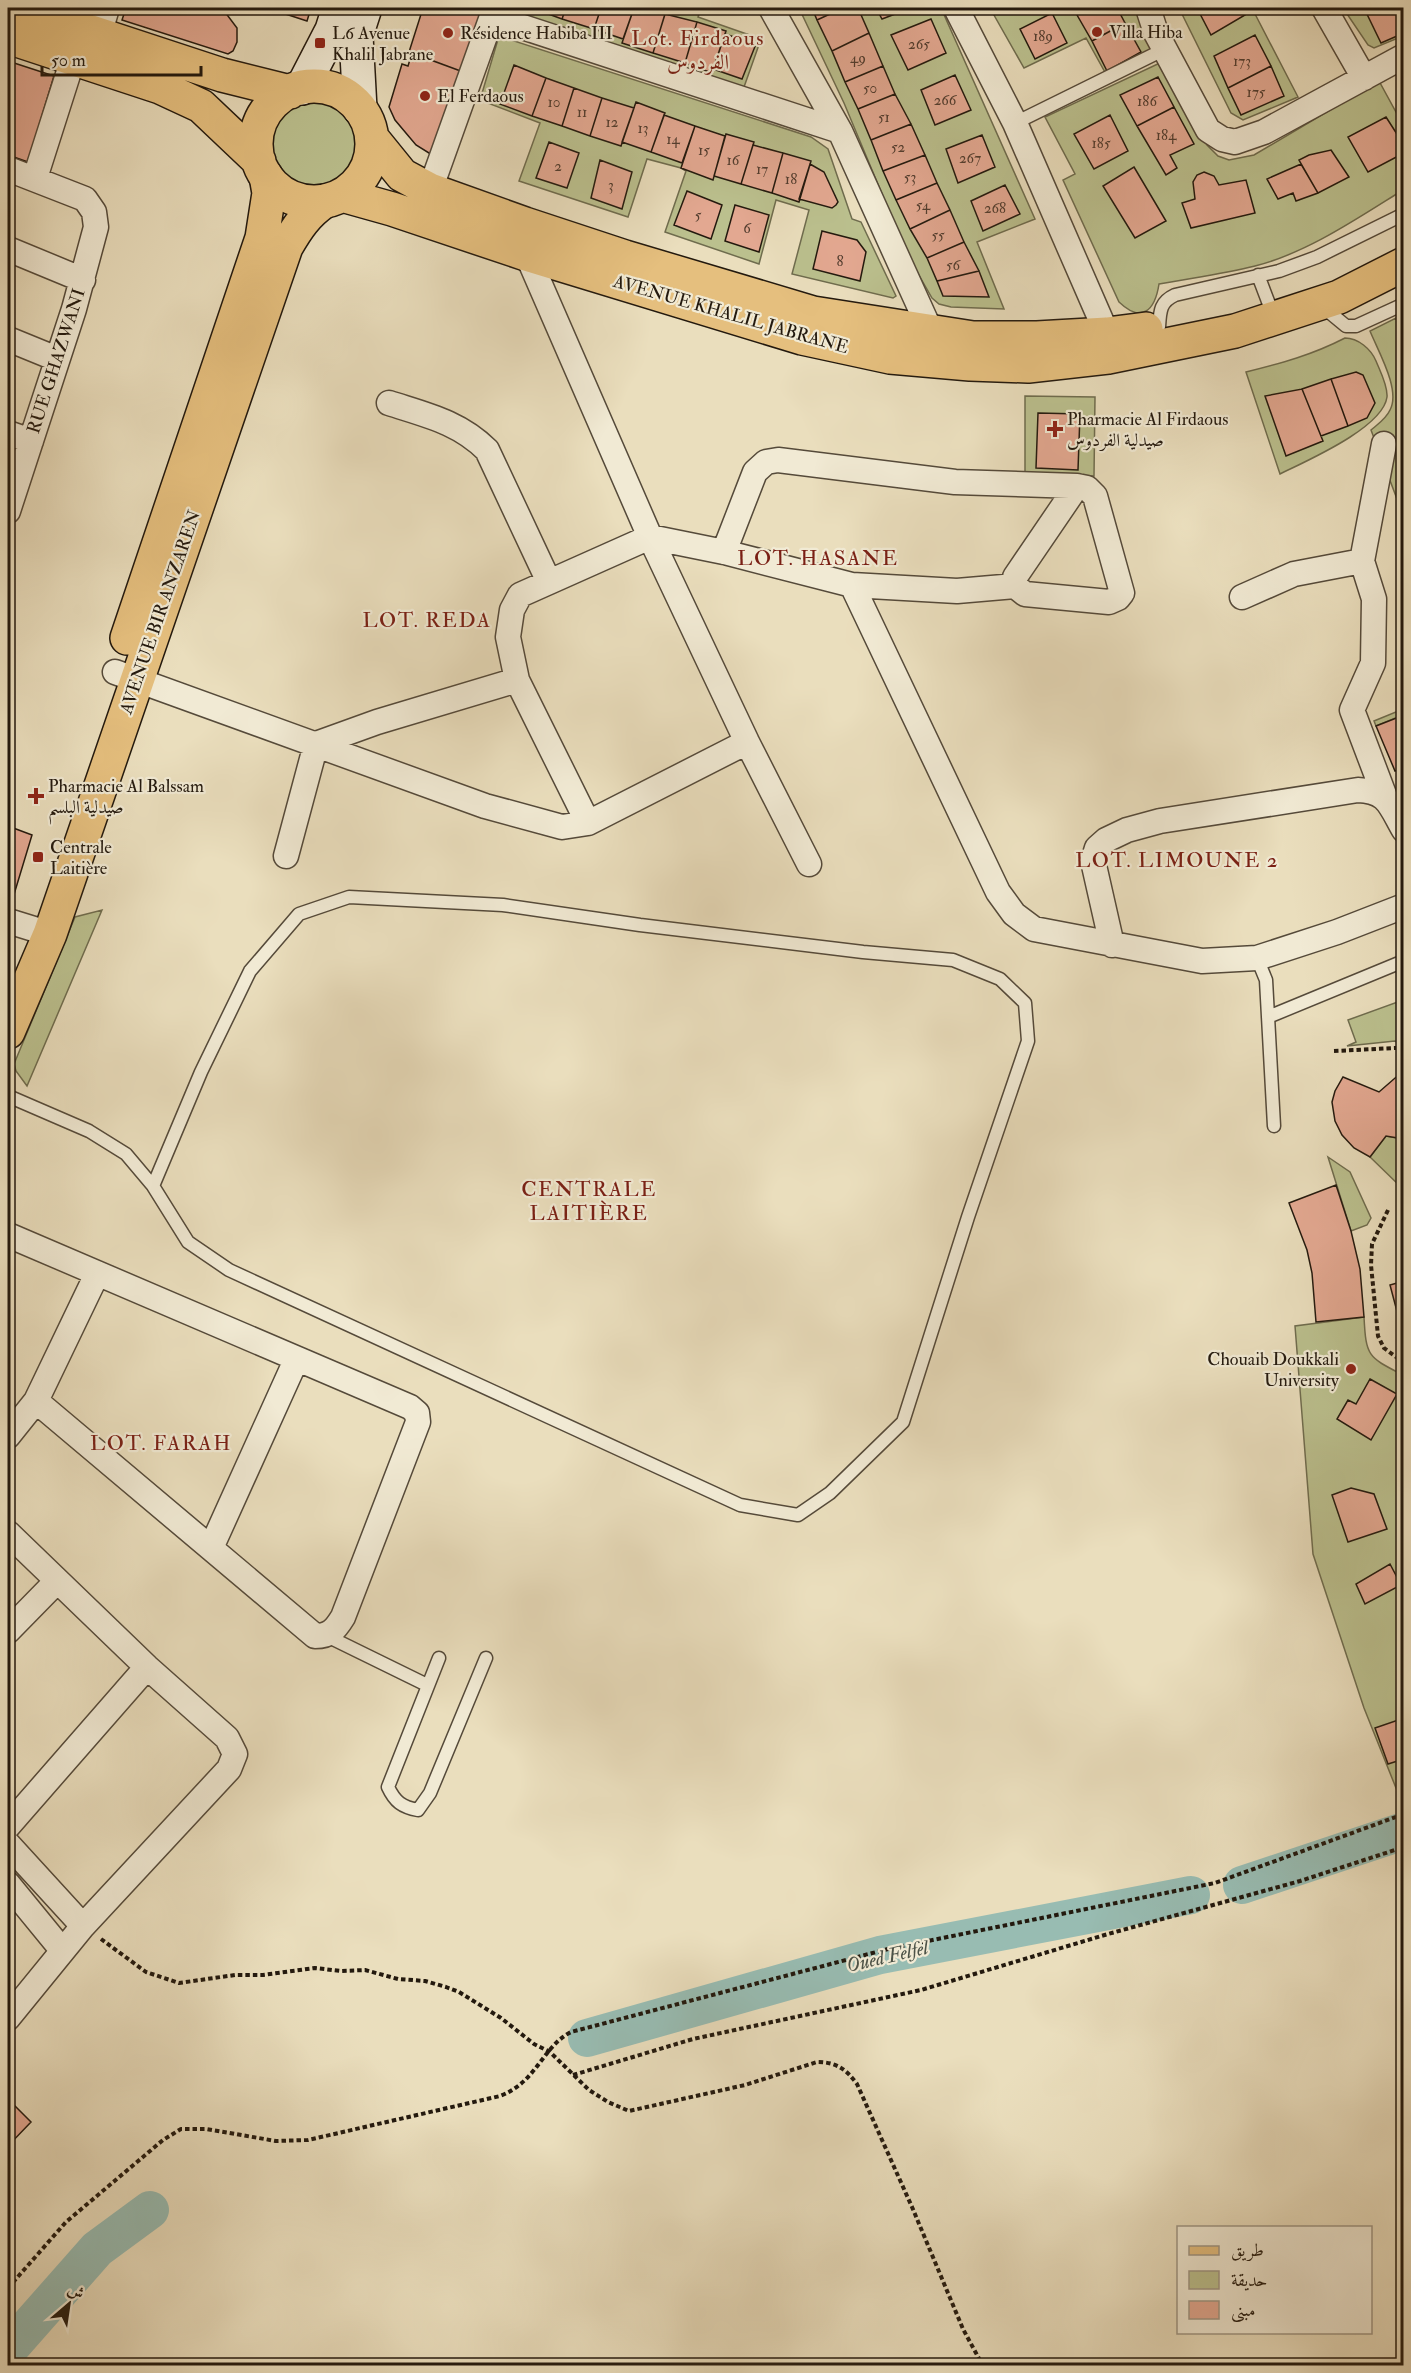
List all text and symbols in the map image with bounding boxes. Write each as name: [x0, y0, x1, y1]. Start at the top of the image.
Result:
place label: Villa Hiba: [1109, 21, 1183, 44]
place label: L6 Avenue Khalil Jabrane: [332, 22, 434, 66]
place label: Résidence Habiba III: [460, 22, 613, 45]
district label: Lot. Firdaous الفردوس: [631, 25, 765, 76]
marker: Villa Hiba: [1090, 25, 1104, 39]
marker: Résidence Habiba III: [441, 26, 455, 40]
house number: 189: [1033, 27, 1053, 46]
house number: 265: [908, 35, 930, 54]
marker: L6 Avenue Khalil Jabrane: [313, 36, 327, 50]
scale bar: [42, 39, 201, 77]
text: 50 m: [51, 49, 86, 72]
house number: 49: [850, 49, 866, 68]
house number: 173: [1233, 52, 1251, 71]
house number: 50: [863, 79, 877, 98]
house number: 175: [1247, 83, 1266, 102]
place label: El Ferdaous: [437, 85, 524, 108]
marker: El Ferdaous: [418, 89, 432, 103]
house number: 266: [934, 91, 958, 110]
house number: 186: [1137, 92, 1158, 111]
house number: 10: [548, 93, 560, 112]
house number: 11: [577, 103, 587, 122]
house number: 51: [878, 108, 890, 127]
house number: 12: [606, 113, 619, 132]
house number: 13: [637, 119, 649, 138]
house number: 184: [1156, 126, 1177, 145]
house number: 14: [666, 130, 681, 149]
house number: 185: [1092, 134, 1111, 153]
house number: 52: [891, 138, 905, 157]
house number: 15: [698, 141, 710, 160]
house number: 267: [959, 149, 981, 168]
house number: 16: [727, 151, 741, 170]
house number: 2: [554, 157, 562, 176]
house number: 17: [756, 160, 768, 179]
house number: 53: [904, 168, 916, 187]
house number: 18: [785, 170, 797, 189]
house number: 3: [608, 176, 614, 195]
house number: 54: [916, 196, 931, 215]
house number: 268: [984, 199, 1006, 218]
house number: 5: [695, 206, 702, 225]
house number: 6: [743, 219, 752, 238]
house number: 55: [931, 226, 945, 245]
house number: 8: [836, 252, 844, 271]
house number: 56: [946, 256, 961, 275]
street label: AVENUE KHALIL JABRANE: [610, 270, 851, 359]
street label: RUE GHAZWANI: [22, 286, 91, 437]
place label: Pharmacie Al Firdaous صيدلية الفردوس: [1067, 408, 1229, 452]
marker: Pharmacie Al Firdaous صيدلية الفردوس: [1048, 422, 1062, 436]
street label: AVENUE BIR ANZAREN: [114, 507, 206, 718]
district label: LOT. HASANE: [737, 545, 899, 572]
district label: LOT. REDA: [362, 607, 492, 634]
place label: Pharmacie Al Balssam صيدلية البلسم: [48, 775, 204, 825]
marker: Pharmacie Al Balssam صيدلية البلسم: [29, 789, 43, 803]
place label: Centrale Laitière: [50, 836, 112, 880]
district label: LOT. LIMOUNE 2: [1075, 847, 1279, 874]
marker: Centrale Laitière: [31, 850, 45, 864]
district label: CENTRALE LAITIÈRE: [521, 1176, 657, 1227]
place label: Chouaib Doukkali University: [1207, 1348, 1340, 1392]
marker: Chouaib Doukkali University: [1344, 1362, 1358, 1376]
district label: LOT. FARAH: [90, 1430, 232, 1457]
water label: Oued Felfel: [844, 1934, 933, 1978]
legend: [1177, 2226, 1372, 2334]
text: طريق: [1231, 2239, 1264, 2262]
text: حديقة: [1231, 2269, 1267, 2292]
north arrow: [39, 2274, 99, 2334]
text: ش: [64, 2279, 88, 2304]
text: مبنى: [1231, 2299, 1256, 2323]

